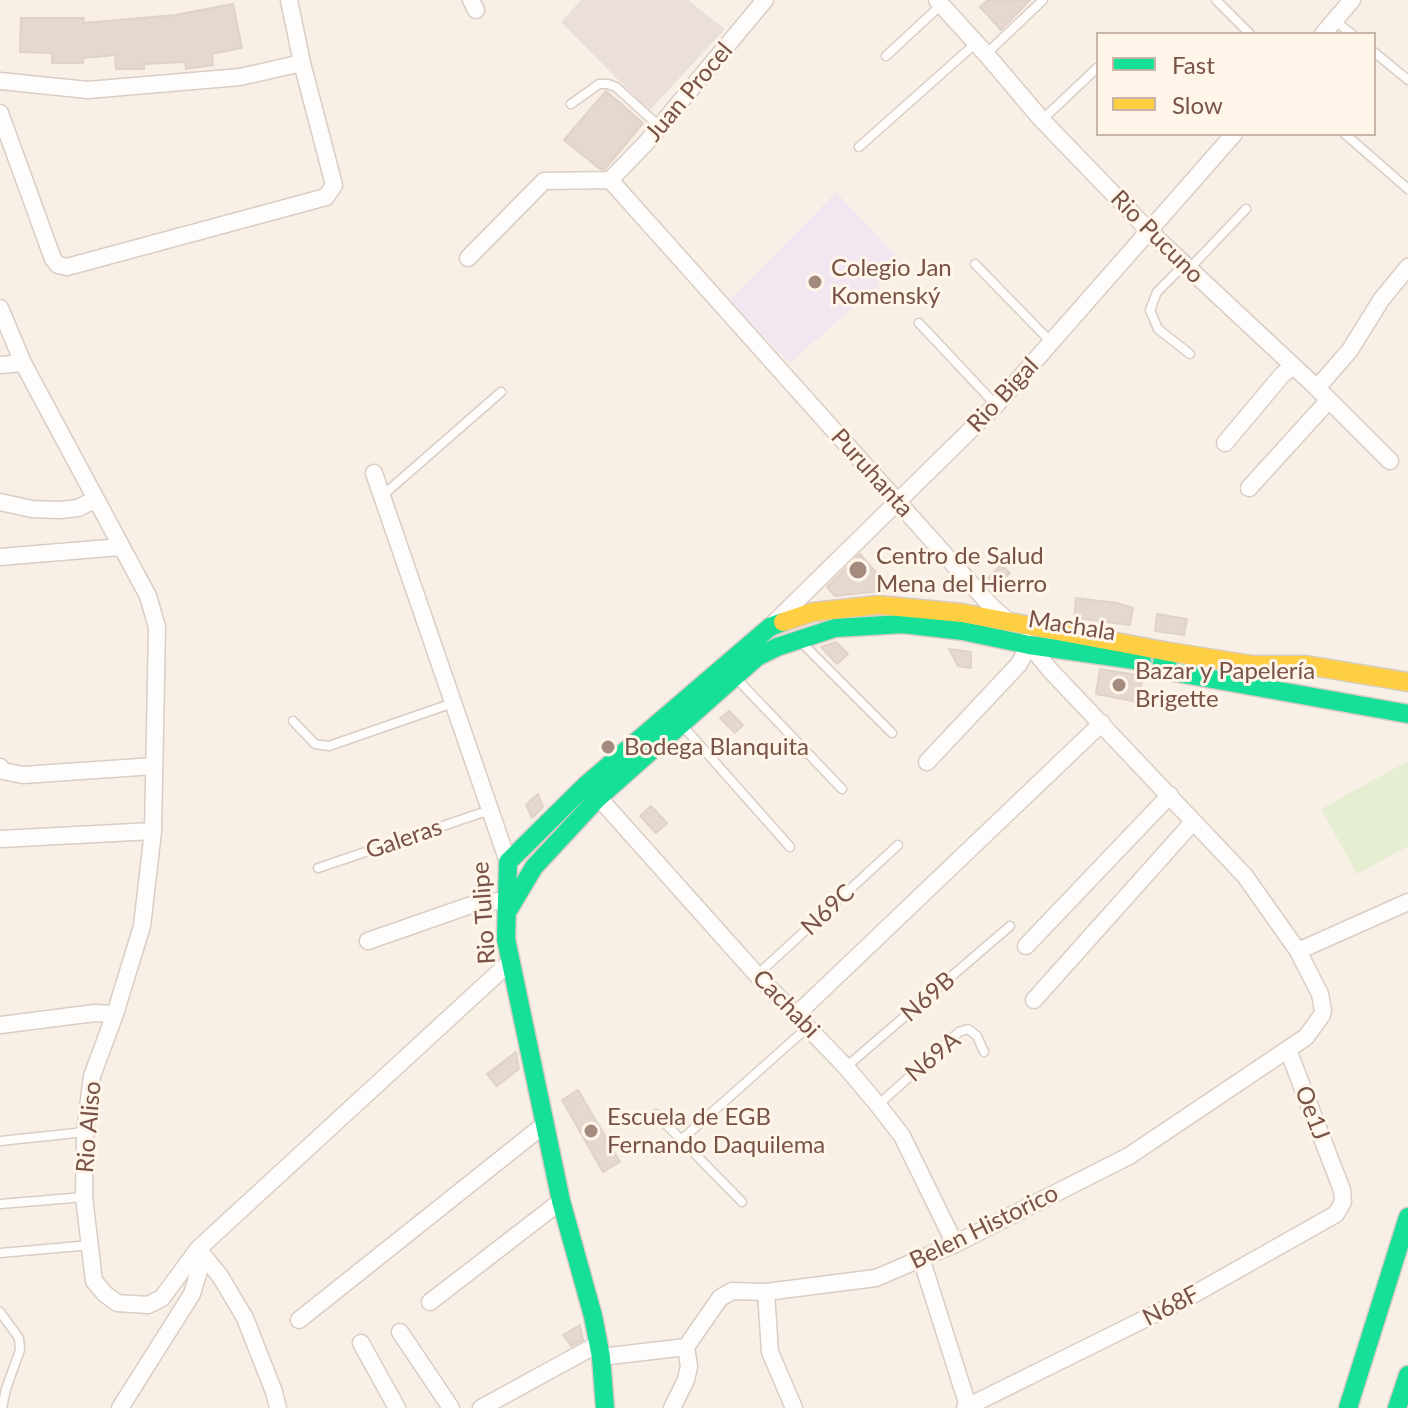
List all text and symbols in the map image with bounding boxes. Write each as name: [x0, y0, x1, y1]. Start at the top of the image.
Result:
legend: [1096, 32, 1376, 136]
street label: Juan Procel: [639, 37, 739, 147]
text: Fast: [1172, 50, 1215, 79]
text: Slow: [1172, 90, 1223, 119]
street label: Rio Pucuno: [1104, 184, 1210, 290]
place label: Colegio Jan Komenský: [831, 254, 952, 310]
marker: Colegio Jan Komenský: [806, 273, 824, 291]
street label: Rio Bigal: [961, 352, 1045, 438]
street label: Puruhanta: [825, 423, 919, 523]
place label: Centro de Salud Mena del Hierro: [876, 542, 1047, 598]
marker: Centro de Salud Mena del Hierro: [847, 559, 869, 581]
street label: Machala: [1026, 605, 1118, 647]
place label: Bazar y Papelería Brigette: [1135, 657, 1315, 713]
marker: Bazar y Papelería Brigette: [1110, 676, 1128, 694]
place label: Bodega Blanquita: [624, 733, 809, 761]
marker: Bodega Blanquita: [599, 738, 617, 756]
street label: Galeras: [362, 813, 446, 865]
street label: Rio Tulipe: [466, 861, 502, 965]
street label: N69C: [795, 878, 861, 942]
street label: Cachabi: [746, 964, 826, 1044]
street label: N69B: [895, 966, 961, 1028]
street label: N69A: [900, 1026, 966, 1088]
street label: Rio Aliso: [71, 1080, 107, 1174]
street label: Oe1J: [1289, 1082, 1335, 1144]
place label: Escuela de EGB Fernando Daquilema: [607, 1103, 825, 1159]
marker: Escuela de EGB Fernando Daquilema: [582, 1122, 600, 1140]
street label: Belen Historico: [905, 1179, 1063, 1275]
street label: N68F: [1138, 1280, 1204, 1332]

